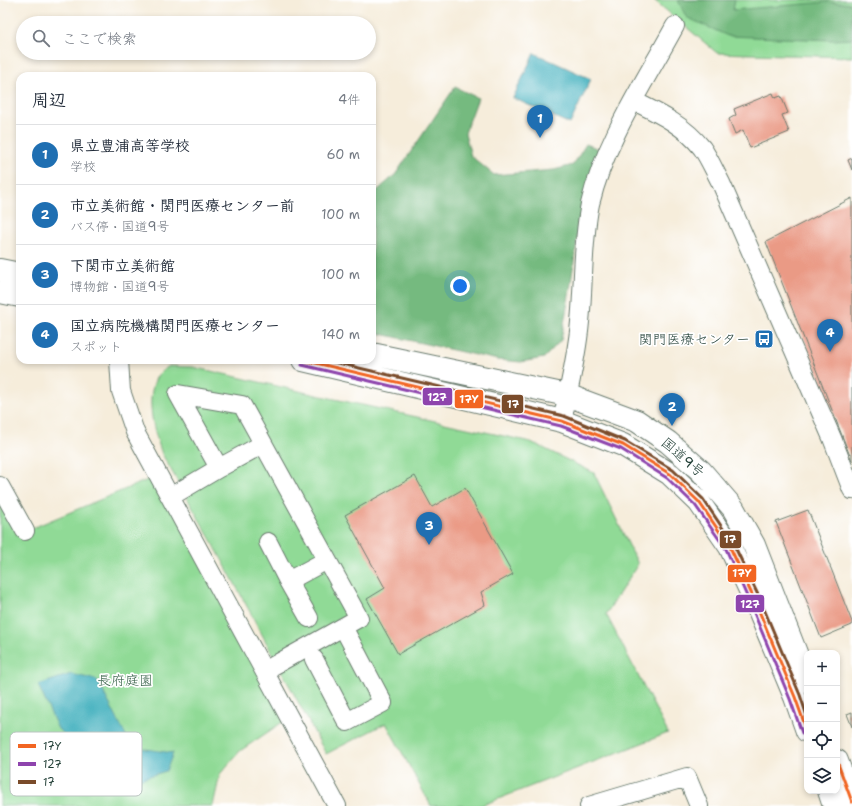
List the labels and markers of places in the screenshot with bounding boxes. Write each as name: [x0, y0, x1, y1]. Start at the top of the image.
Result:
pin: 1: [527, 105, 553, 138]
pin: 4: [817, 319, 843, 352]
bus stop icon: 関門医療センター: [753, 328, 775, 350]
place label: 関門医療センター: [639, 330, 750, 348]
pin: 2: [659, 393, 685, 426]
pin: 3: [416, 512, 442, 545]

